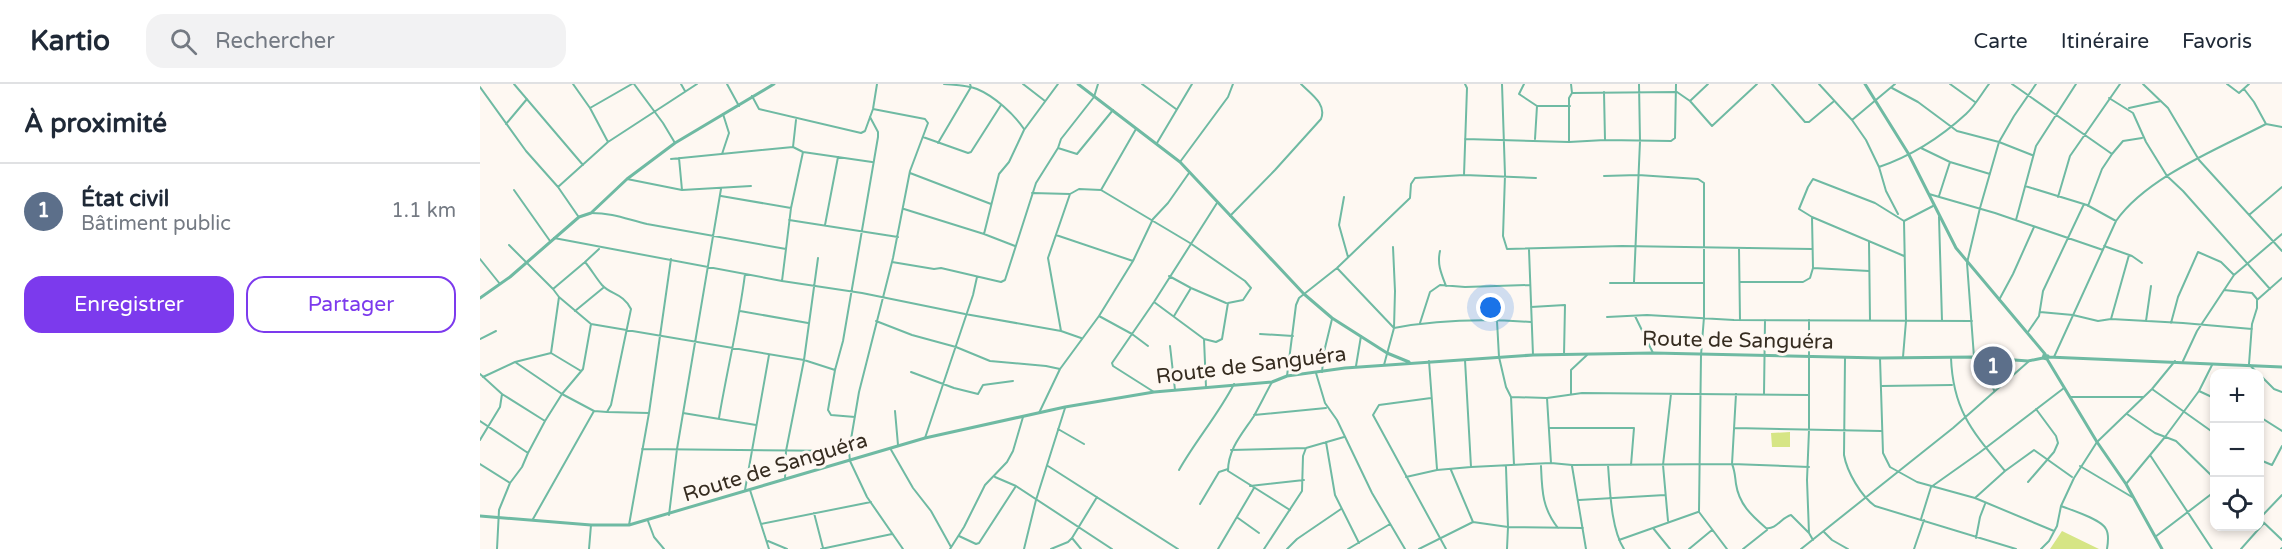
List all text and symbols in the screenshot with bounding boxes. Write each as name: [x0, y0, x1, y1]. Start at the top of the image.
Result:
search box: [146, 14, 566, 68]
text: Kartio: [30, 24, 110, 58]
icon: search: [167, 25, 200, 58]
text: Rechercher: [215, 28, 335, 54]
text: Carte: [1974, 29, 2028, 54]
text: Itinéraire: [2061, 29, 2149, 54]
text: Favoris: [2182, 29, 2252, 54]
text: À proximité: [24, 108, 167, 139]
text: État civil: [81, 186, 169, 212]
text: 1: [37, 199, 50, 223]
text: 1.1 km: [391, 199, 456, 223]
text: Bâtiment public: [81, 212, 231, 236]
button: Enregistrer: [24, 276, 234, 333]
button: Partager: [246, 276, 456, 333]
your location: [1476, 293, 1505, 322]
street label: Route de Sanguéra: [1642, 326, 1834, 355]
street label: Route de Sanguéra: [1154, 341, 1348, 390]
pin: 1: [1974, 344, 2012, 388]
map controls: [2210, 369, 2264, 531]
button: +: [2210, 369, 2264, 423]
button: −: [2210, 423, 2264, 477]
street label: Route de Sanguéra: [680, 428, 870, 507]
button: locate: [2210, 477, 2264, 531]

